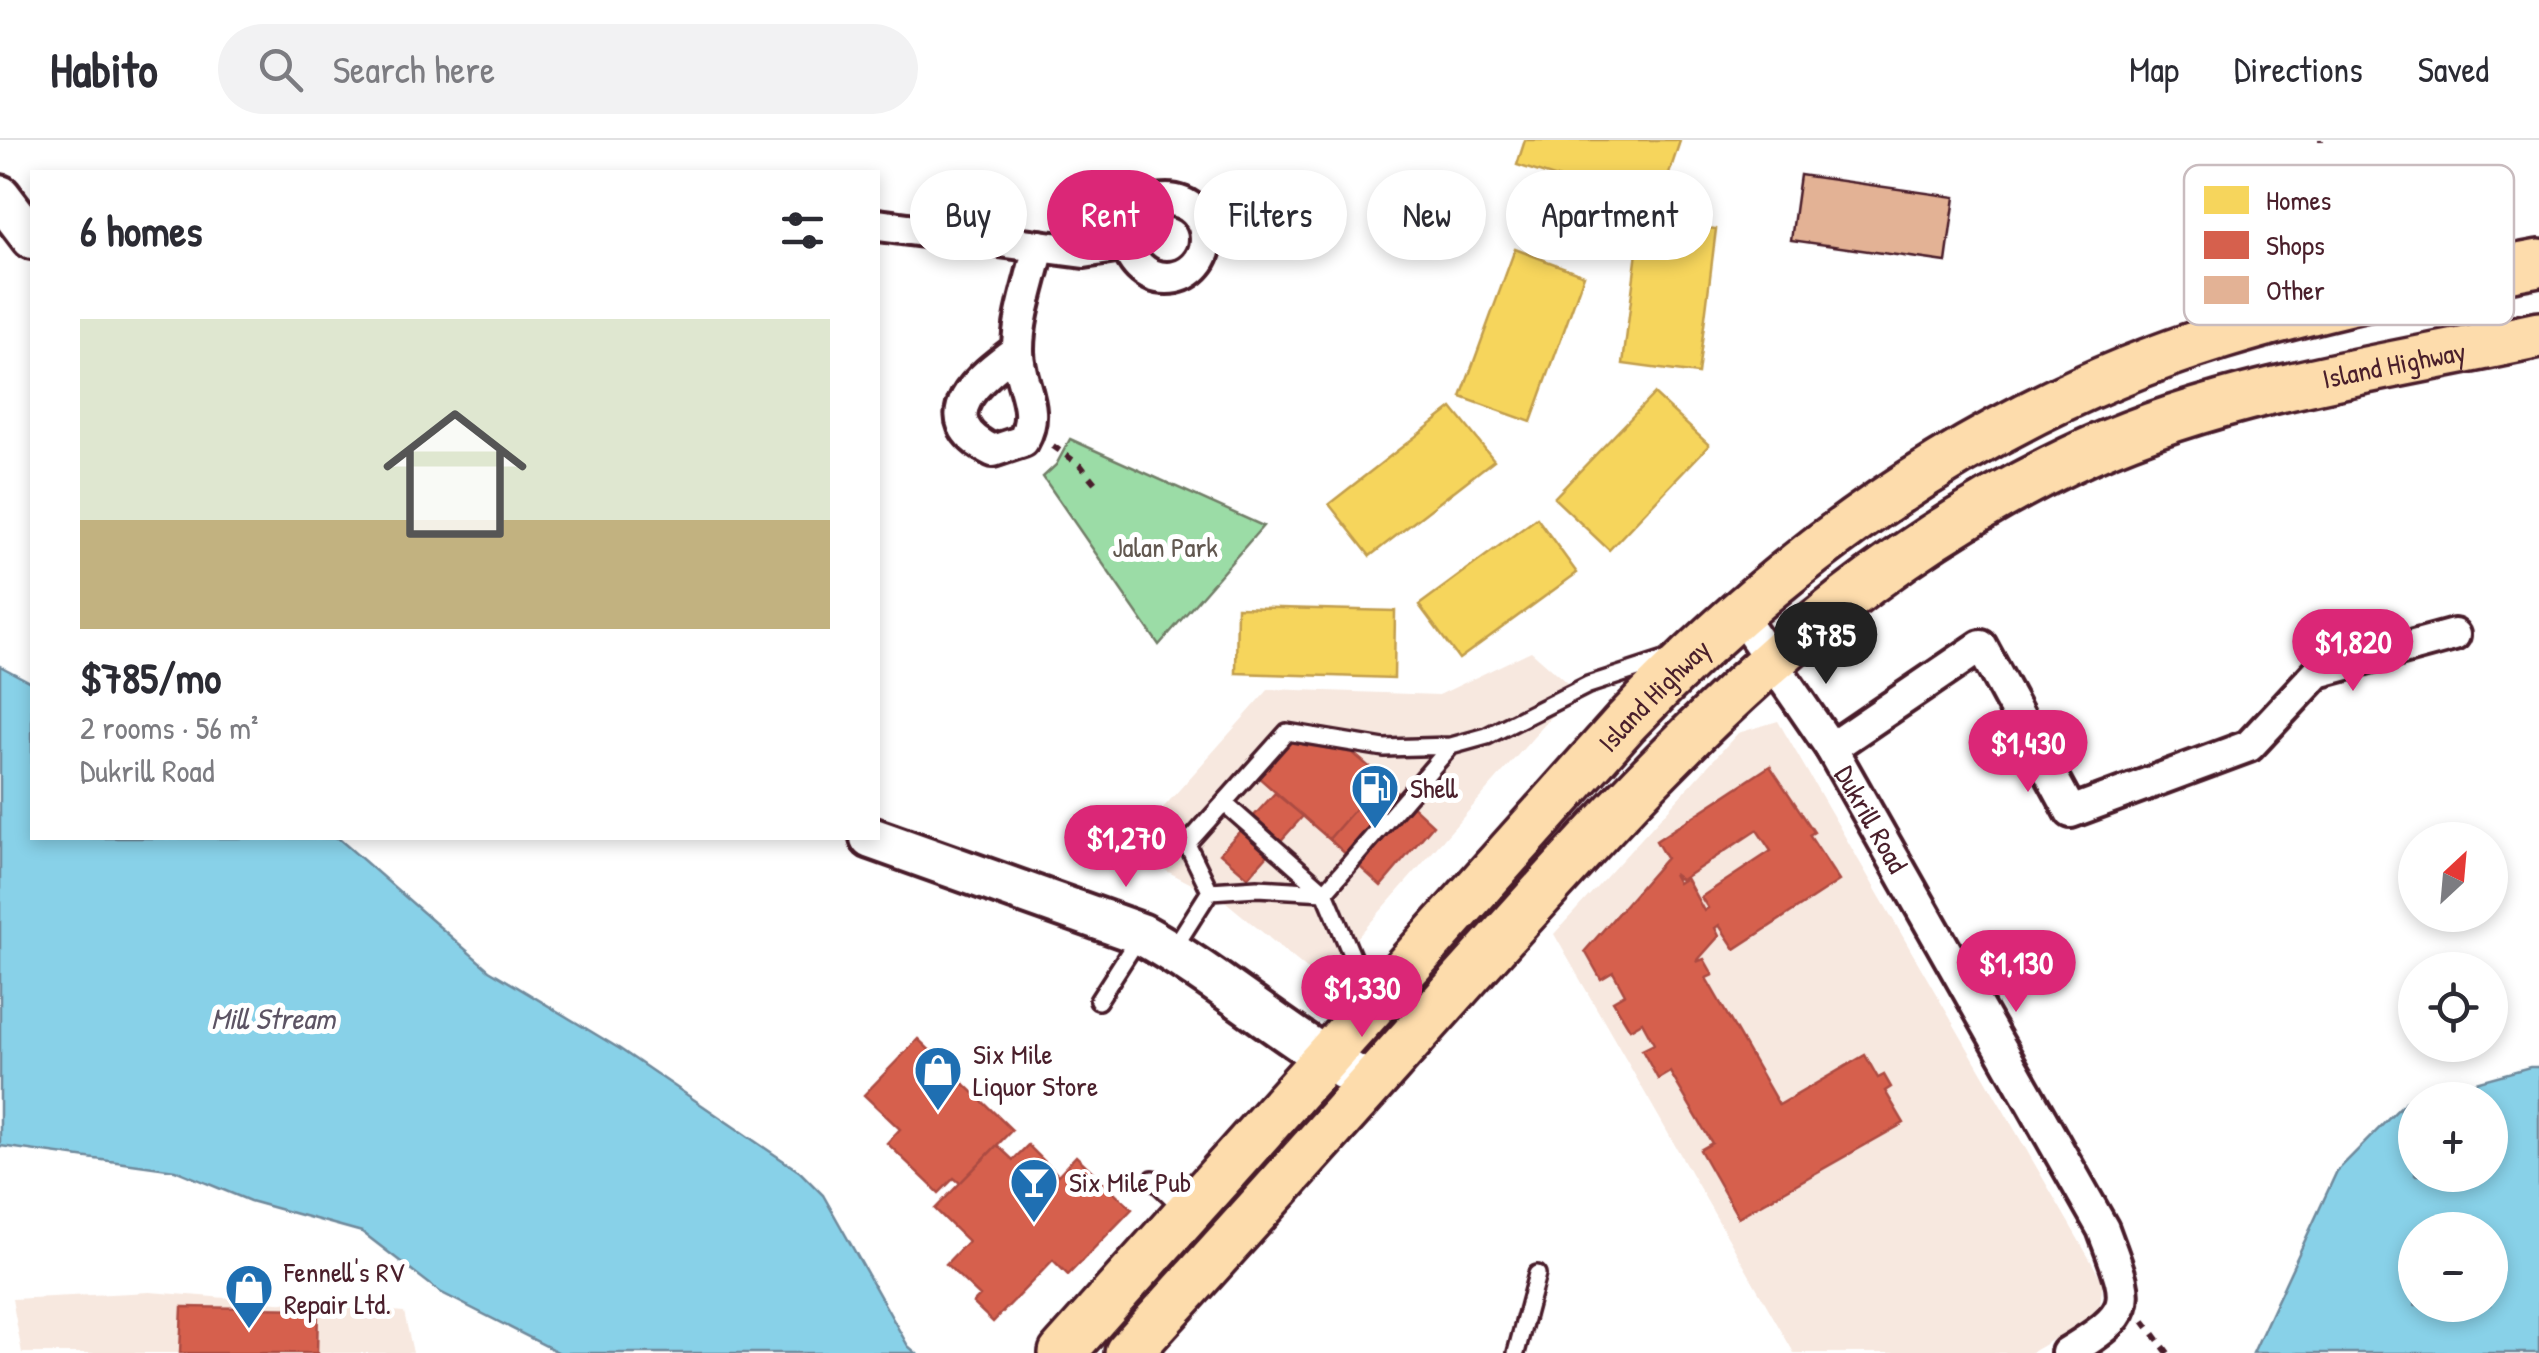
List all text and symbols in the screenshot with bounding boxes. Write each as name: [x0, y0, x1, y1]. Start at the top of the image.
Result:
search box: [218, 24, 918, 114]
text: Habito: [50, 37, 158, 102]
icon: search: [253, 42, 308, 97]
text: Search here: [333, 43, 495, 95]
text: Map: [2129, 46, 2179, 93]
text: Directions: [2234, 46, 2363, 93]
text: Saved: [2418, 46, 2489, 93]
legend: [2184, 165, 2514, 325]
chip: Buy: [910, 170, 1027, 260]
chip: Rent: [1047, 170, 1174, 260]
chip: Filters: [1194, 170, 1347, 260]
chip: New: [1367, 170, 1486, 260]
chip: Apartment: [1506, 170, 1713, 260]
text: Homes: [2266, 181, 2331, 219]
text: 6 homes: [80, 202, 202, 259]
icon: filters: [775, 203, 830, 258]
text: Shops: [2266, 226, 2325, 264]
text: Other: [2266, 271, 2325, 309]
street label: Island Highway: [2319, 332, 2469, 398]
icon: home: [365, 384, 545, 564]
park label: Jalan Park: [1112, 528, 1218, 566]
pin: $785: [1767, 602, 1885, 687]
pin: $1,820: [2272, 609, 2434, 694]
text: $785: [1796, 613, 1856, 656]
text: $1,820: [2314, 620, 2392, 663]
street label: Island Highway: [1589, 630, 1718, 760]
text: $785/mo: [80, 649, 221, 706]
text: 2 rooms · 56 m²: [80, 706, 258, 749]
pin: $1,430: [1947, 710, 2109, 795]
text: $1,430: [1991, 721, 2065, 764]
text: Dukrill Road: [80, 749, 214, 792]
street label: Dukrill Road: [1826, 759, 1917, 880]
fuel station icon: Shell: [1349, 762, 1401, 830]
place label: Shell: [1410, 769, 1459, 807]
pin: $1,270: [1045, 805, 1207, 890]
text: $1,270: [1086, 816, 1166, 859]
north arrow: [2398, 822, 2508, 932]
map controls: [2398, 822, 2508, 1322]
pin: $1,130: [1935, 930, 2097, 1015]
text: $1,130: [1979, 941, 2053, 984]
button: locate: [2398, 952, 2508, 1062]
pin: $1,330: [1281, 955, 1443, 1040]
text: $1,330: [1323, 966, 1401, 1009]
water label: Mill Stream: [211, 998, 337, 1038]
place label: Six Mile Liquor Store: [973, 1035, 1098, 1105]
shop icon: Six Mile Liquor Store: [912, 1044, 964, 1112]
button: +: [2398, 1082, 2508, 1192]
bar icon: Six Mile Pub: [1008, 1156, 1060, 1224]
place label: Six Mile Pub: [1069, 1163, 1191, 1201]
button: −: [2398, 1212, 2508, 1322]
place label: Fennell's RV Repair Ltd.: [283, 1253, 405, 1323]
shop icon: Fennell's RV Repair Ltd.: [223, 1262, 275, 1330]

